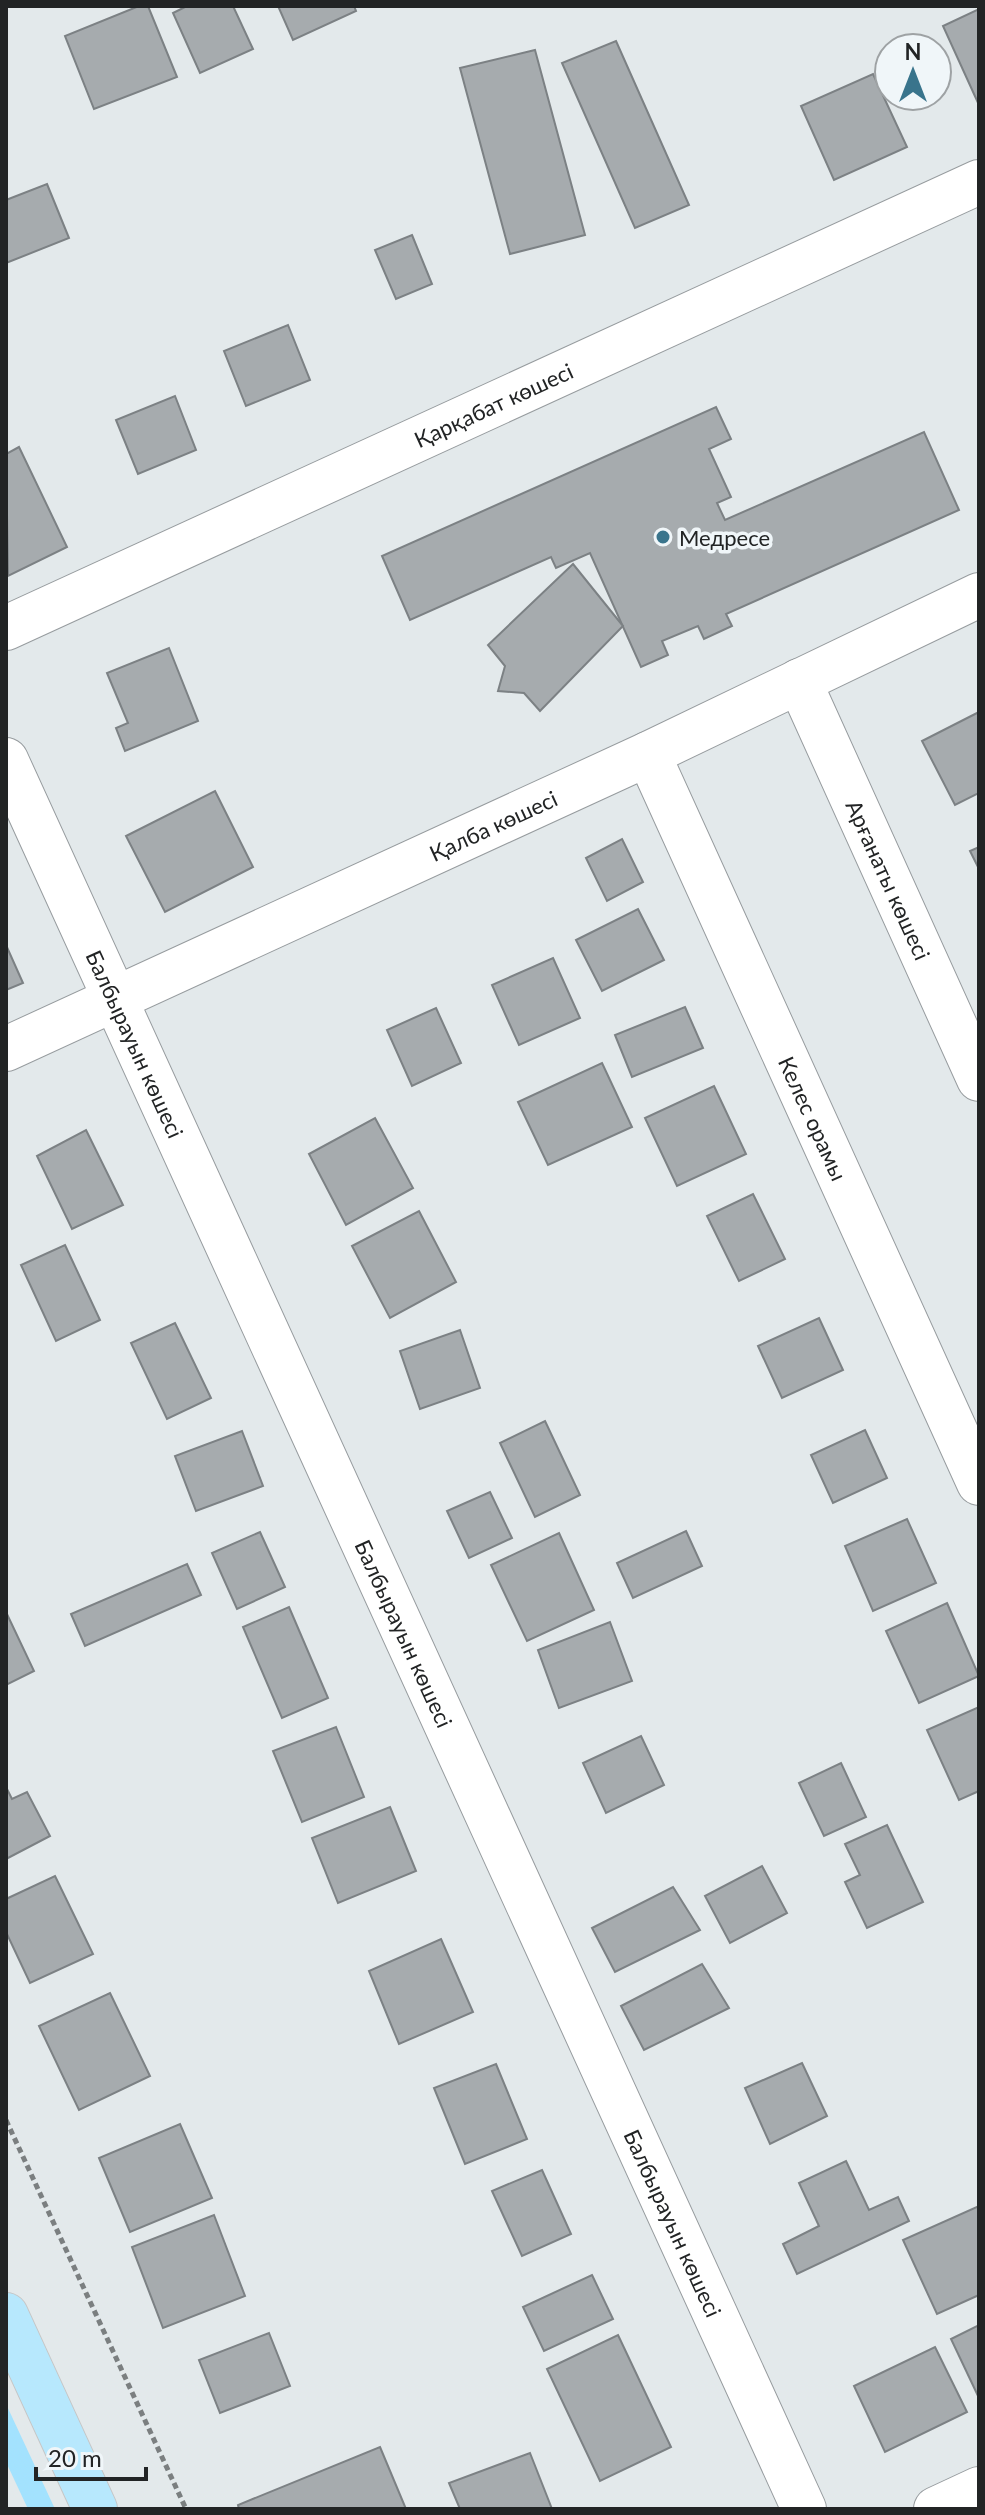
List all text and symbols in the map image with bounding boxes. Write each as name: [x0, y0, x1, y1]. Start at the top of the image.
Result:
north arrow: [873, 32, 953, 112]
text: N: [905, 38, 921, 65]
street label: Қарқабат көшесі: [410, 357, 577, 453]
place label: Медресе: [679, 524, 770, 551]
marker: Медресе: [654, 528, 672, 546]
street label: Қалба көшесі: [425, 784, 561, 866]
street label: Арғанаты көшесі: [841, 795, 937, 964]
street label: Балбырауын көшесі: [81, 946, 190, 1142]
street label: Келес орамы: [774, 1052, 853, 1185]
street label: Балбырауын көшесі: [350, 1535, 459, 1731]
street label: Балбырауын көшесі: [619, 2125, 728, 2321]
scale bar: [36, 2431, 146, 2481]
text: 20 m: [48, 2443, 102, 2472]

